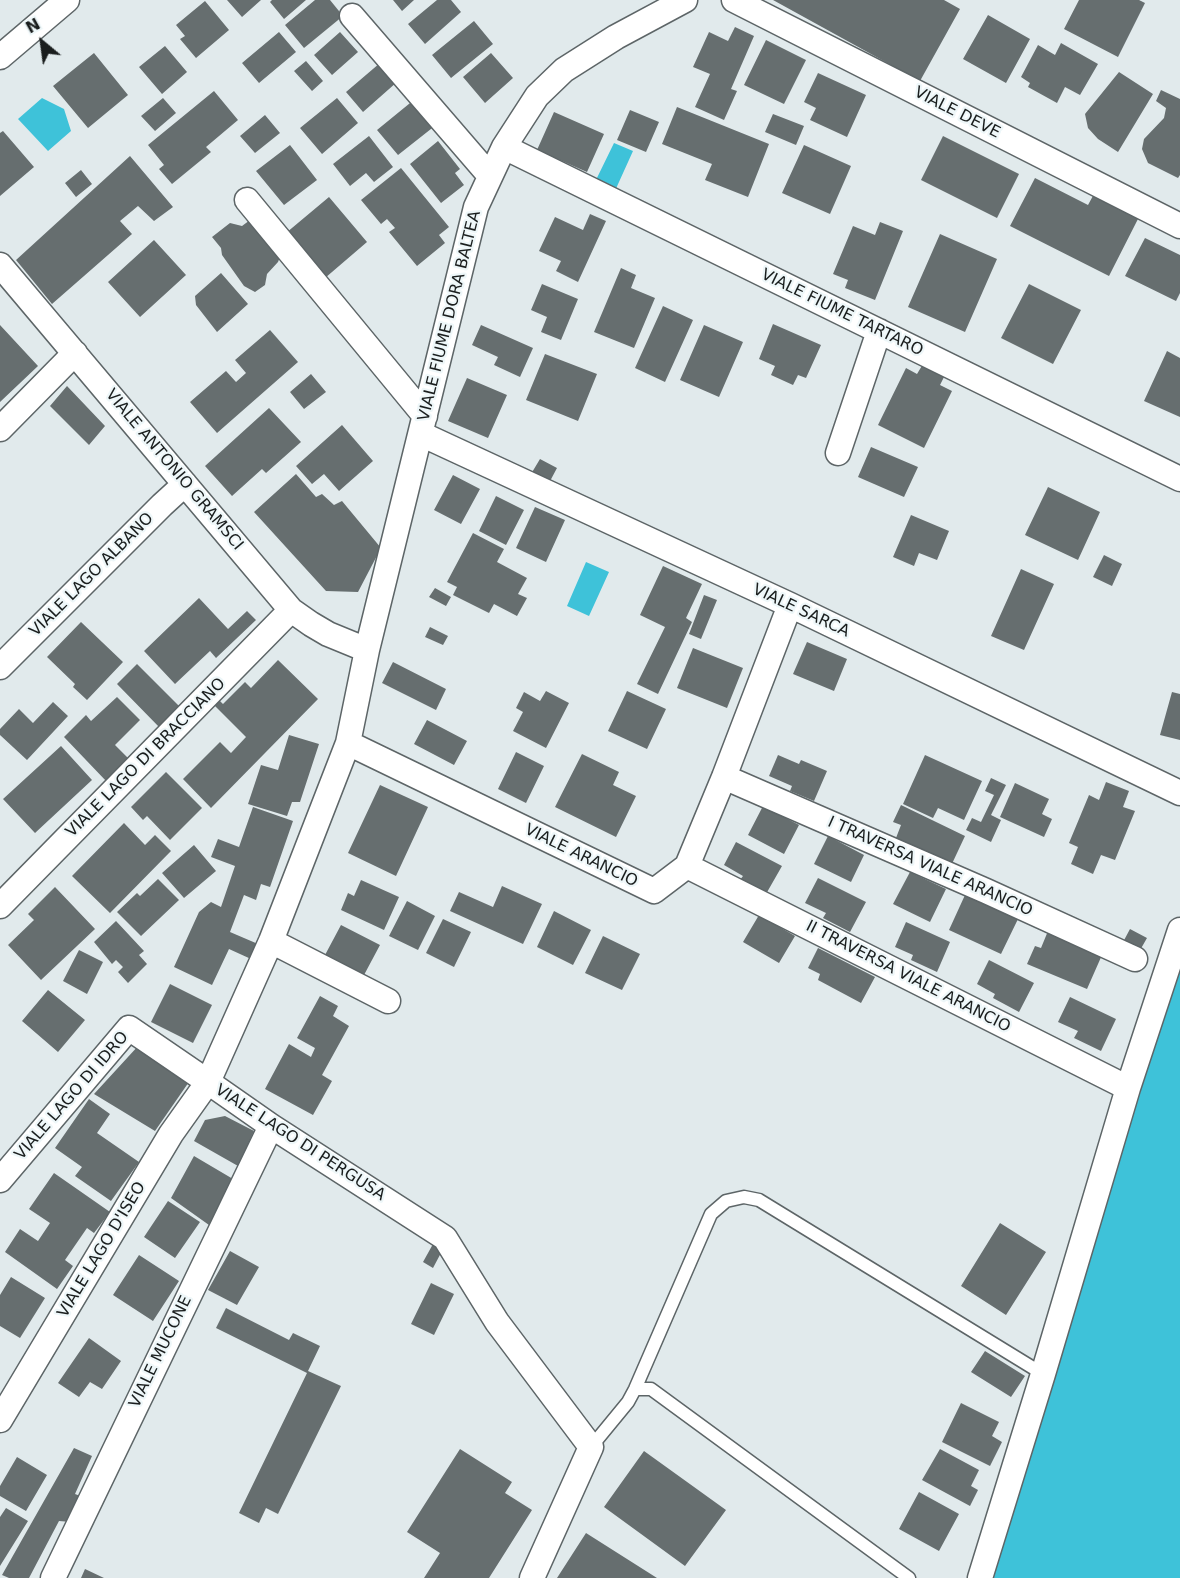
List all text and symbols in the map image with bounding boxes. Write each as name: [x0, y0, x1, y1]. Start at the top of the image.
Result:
north arrow: [12, 12, 72, 72]
text: N: [23, 14, 43, 37]
street label: VIALE DEVE: [911, 83, 1003, 143]
street label: VIALE FIUME DORA BALTEA: [415, 209, 485, 423]
street label: VIALE FIUME TARTARO: [758, 265, 926, 361]
street label: VIALE ANTONIO GRAMSCI: [101, 386, 247, 554]
street label: VIALE LAGO ALBANO: [26, 509, 158, 641]
street label: VIALE SARCA: [750, 580, 852, 642]
street label: VIALE LAGO DI BRACCIANO: [62, 674, 230, 842]
street label: I TRAVERSA VIALE ARANCIO: [825, 813, 1035, 921]
street label: VIALE ARANCIO: [521, 820, 641, 892]
street label: II TRAVERSA VIALE ARANCIO: [803, 917, 1013, 1037]
street label: VIALE LAGO DI IDRO: [11, 1028, 133, 1164]
street label: VIALE LAGO DI PERGUSA: [211, 1081, 389, 1205]
street label: VIALE LAGO D'ISEO: [54, 1179, 150, 1321]
street label: VIALE MUCONE: [126, 1293, 196, 1411]

